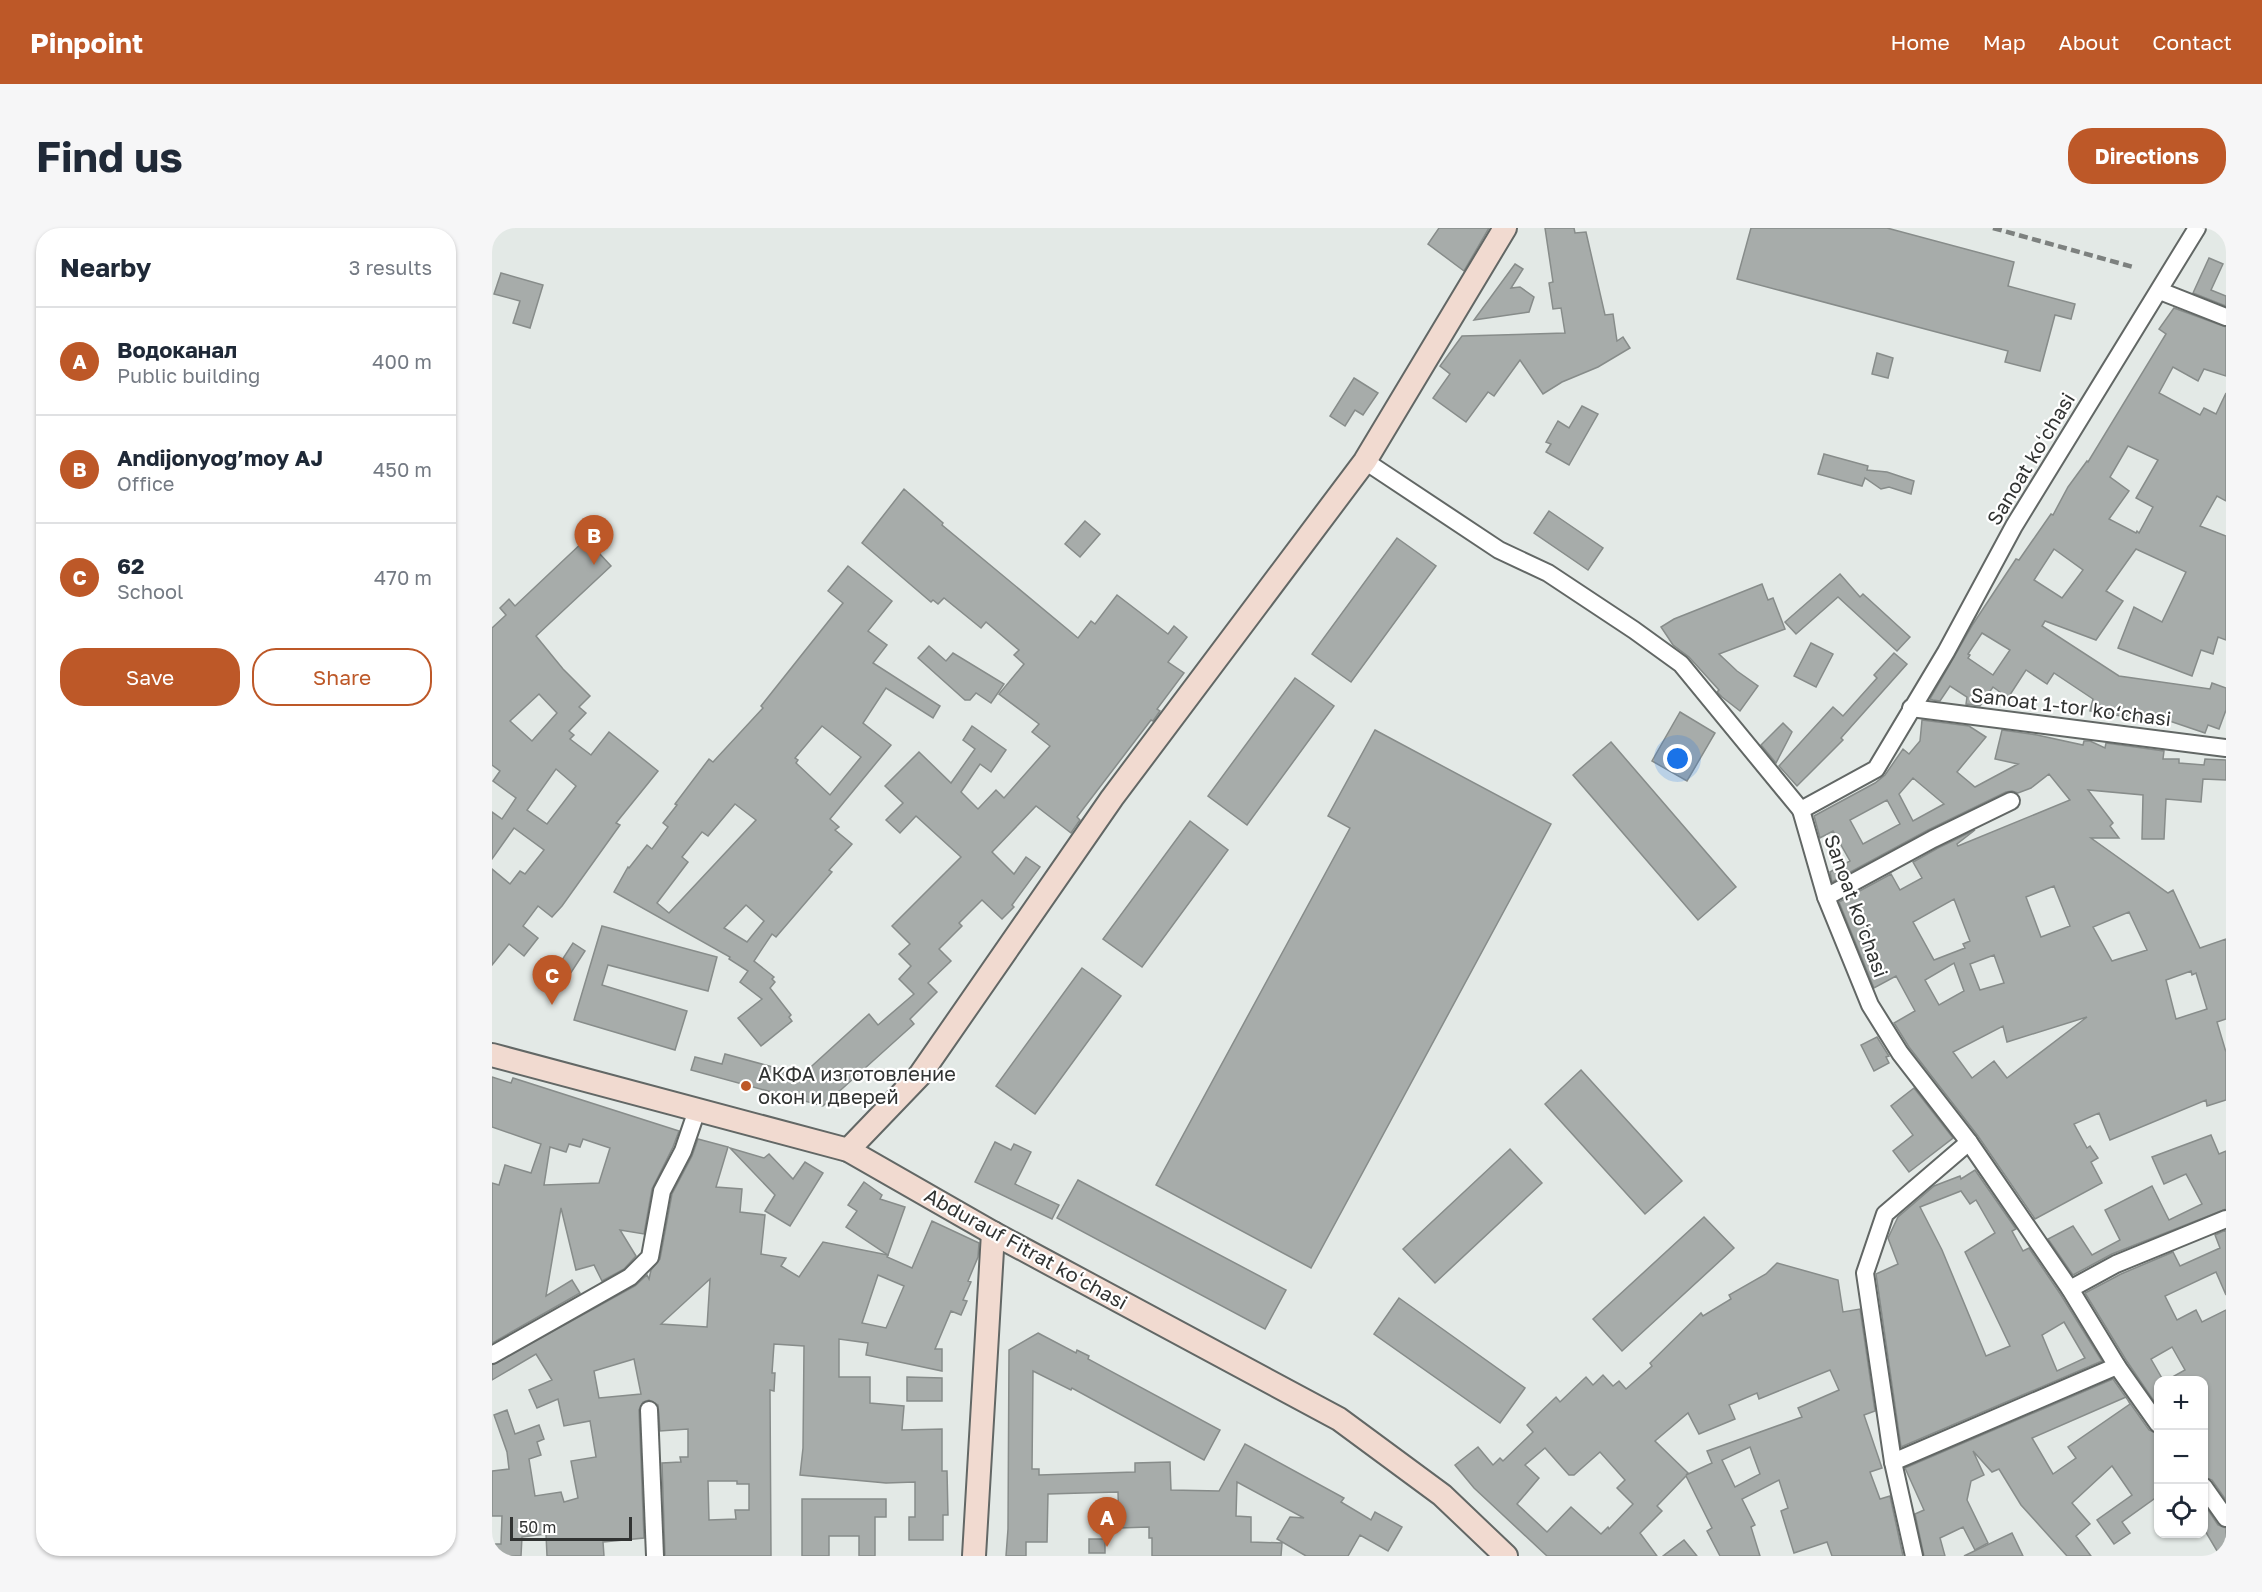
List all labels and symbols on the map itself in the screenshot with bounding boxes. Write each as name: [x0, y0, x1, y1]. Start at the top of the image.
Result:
street label: Sanoat koʻchasi: [1981, 388, 2079, 529]
pin: B: [574, 516, 614, 565]
street label: Sanoat 1-tor ko‘chasi: [1970, 682, 2173, 730]
your location: [1663, 744, 1692, 773]
street label: Sanoat koʻchasi: [1820, 831, 1894, 980]
pin: C: [532, 956, 572, 1005]
place label: АКФА изготовление окон и дверей: [758, 1061, 956, 1108]
marker: АКФА изготовление окон и дверей: [739, 1079, 753, 1093]
street label: Abdurauf Fitrat koʻchasi: [921, 1182, 1132, 1314]
pin: A: [1088, 1498, 1126, 1547]
scale bar: [510, 1514, 632, 1542]

